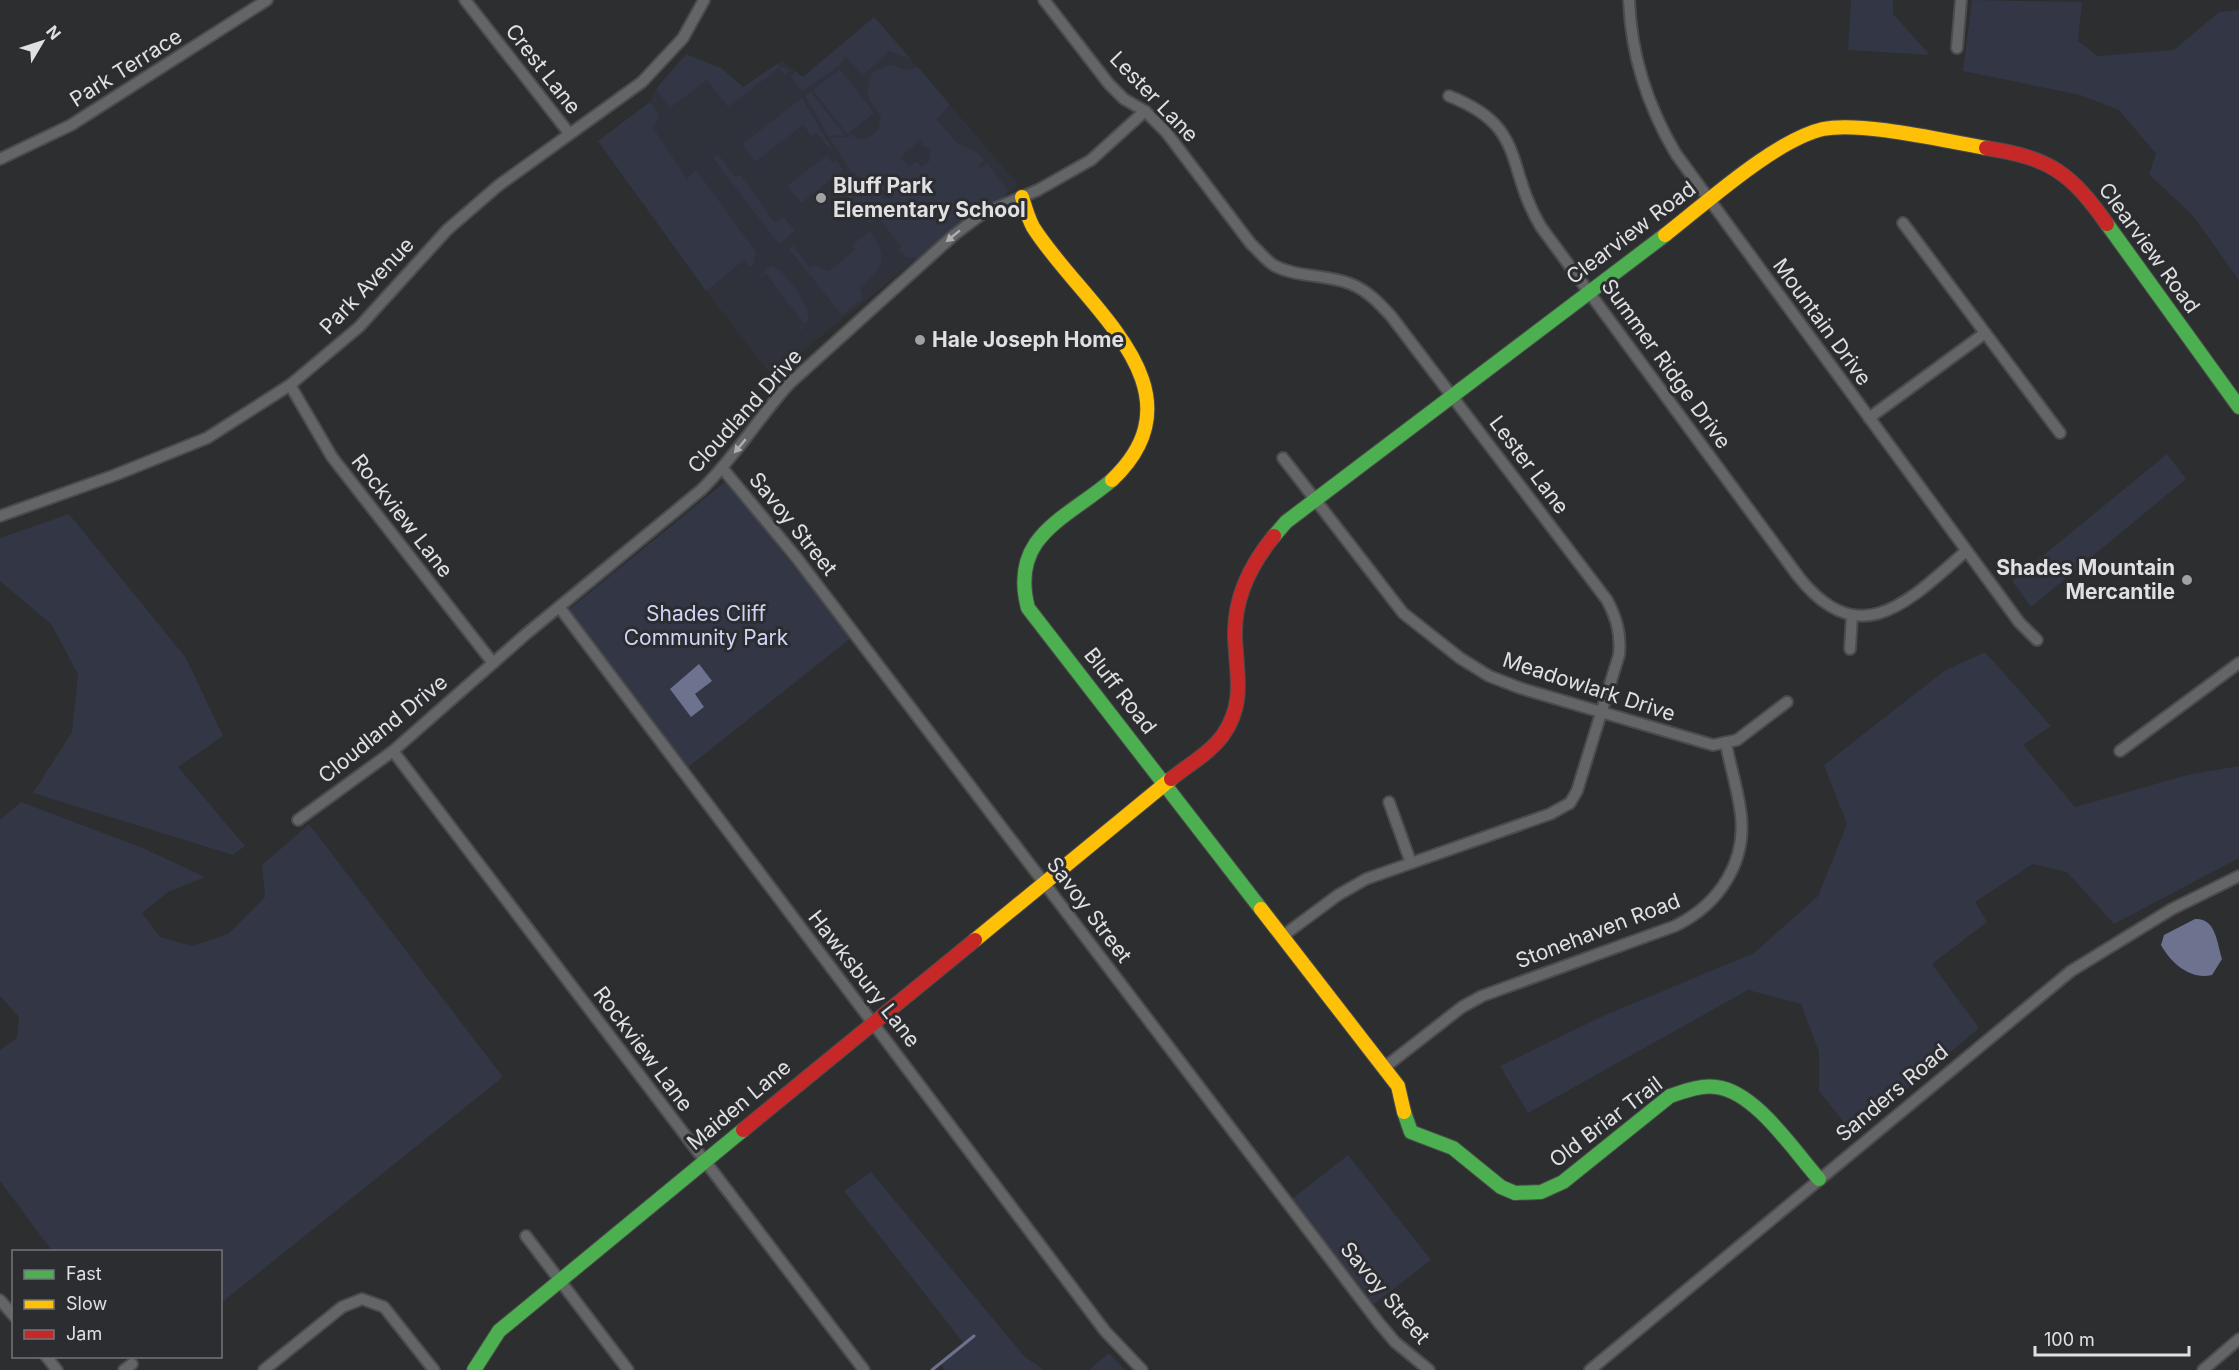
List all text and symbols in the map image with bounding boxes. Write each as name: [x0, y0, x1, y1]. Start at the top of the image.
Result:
north arrow: [12, 12, 72, 72]
street label: Crest Lane: [501, 19, 586, 119]
text: N: [42, 22, 65, 44]
street label: Park Terrace: [65, 23, 186, 112]
street label: Lester Lane: [1105, 46, 1204, 147]
place label: Bluff Park Elementary School: [833, 173, 1026, 222]
street label: Clearview Road: [1561, 176, 1700, 289]
street label: Clearview Road: [2094, 177, 2205, 318]
marker: Bluff Park Elementary School: [814, 191, 828, 205]
one-way arrow: [945, 230, 961, 243]
street label: Park Avenue: [314, 232, 419, 339]
street label: Mountain Drive: [1768, 253, 1877, 390]
street label: Summer Ridge Drive: [1597, 274, 1736, 453]
place label: Hale Joseph Home: [932, 327, 1124, 352]
marker: Hale Joseph Home: [913, 333, 927, 347]
street label: Cloudland Drive: [682, 343, 807, 478]
street label: Lester Lane: [1484, 411, 1574, 519]
one-way arrow: [734, 438, 747, 454]
street label: Rockview Lane: [347, 449, 458, 582]
street label: Savoy Street: [744, 467, 843, 580]
place label: Shades Mountain Mercantile: [1996, 555, 2175, 604]
marker: Shades Mountain Mercantile: [2180, 573, 2194, 587]
park label: Shades Cliff Community Park: [624, 601, 789, 650]
street label: Bluff Road: [1079, 643, 1162, 739]
street label: Meadowlark Drive: [1500, 647, 1679, 726]
street label: Cloudland Drive: [313, 669, 452, 788]
street label: Savoy Street: [1042, 852, 1137, 967]
street label: Stonehaven Road: [1512, 888, 1683, 973]
street label: Hawksbury Lane: [803, 905, 926, 1052]
street label: Rockview Lane: [588, 981, 698, 1116]
street label: Sanders Road: [1831, 1039, 1953, 1147]
street label: Maiden Lane: [682, 1054, 796, 1155]
street label: Old Briar Trail: [1544, 1071, 1667, 1172]
street label: Savoy Street: [1335, 1237, 1435, 1349]
legend: [12, 1250, 222, 1358]
text: Fast: [66, 1263, 102, 1284]
text: Slow: [66, 1293, 107, 1314]
scale bar: [2035, 1319, 2190, 1357]
text: Jam: [66, 1323, 102, 1344]
text: 100 m: [2044, 1329, 2095, 1350]

